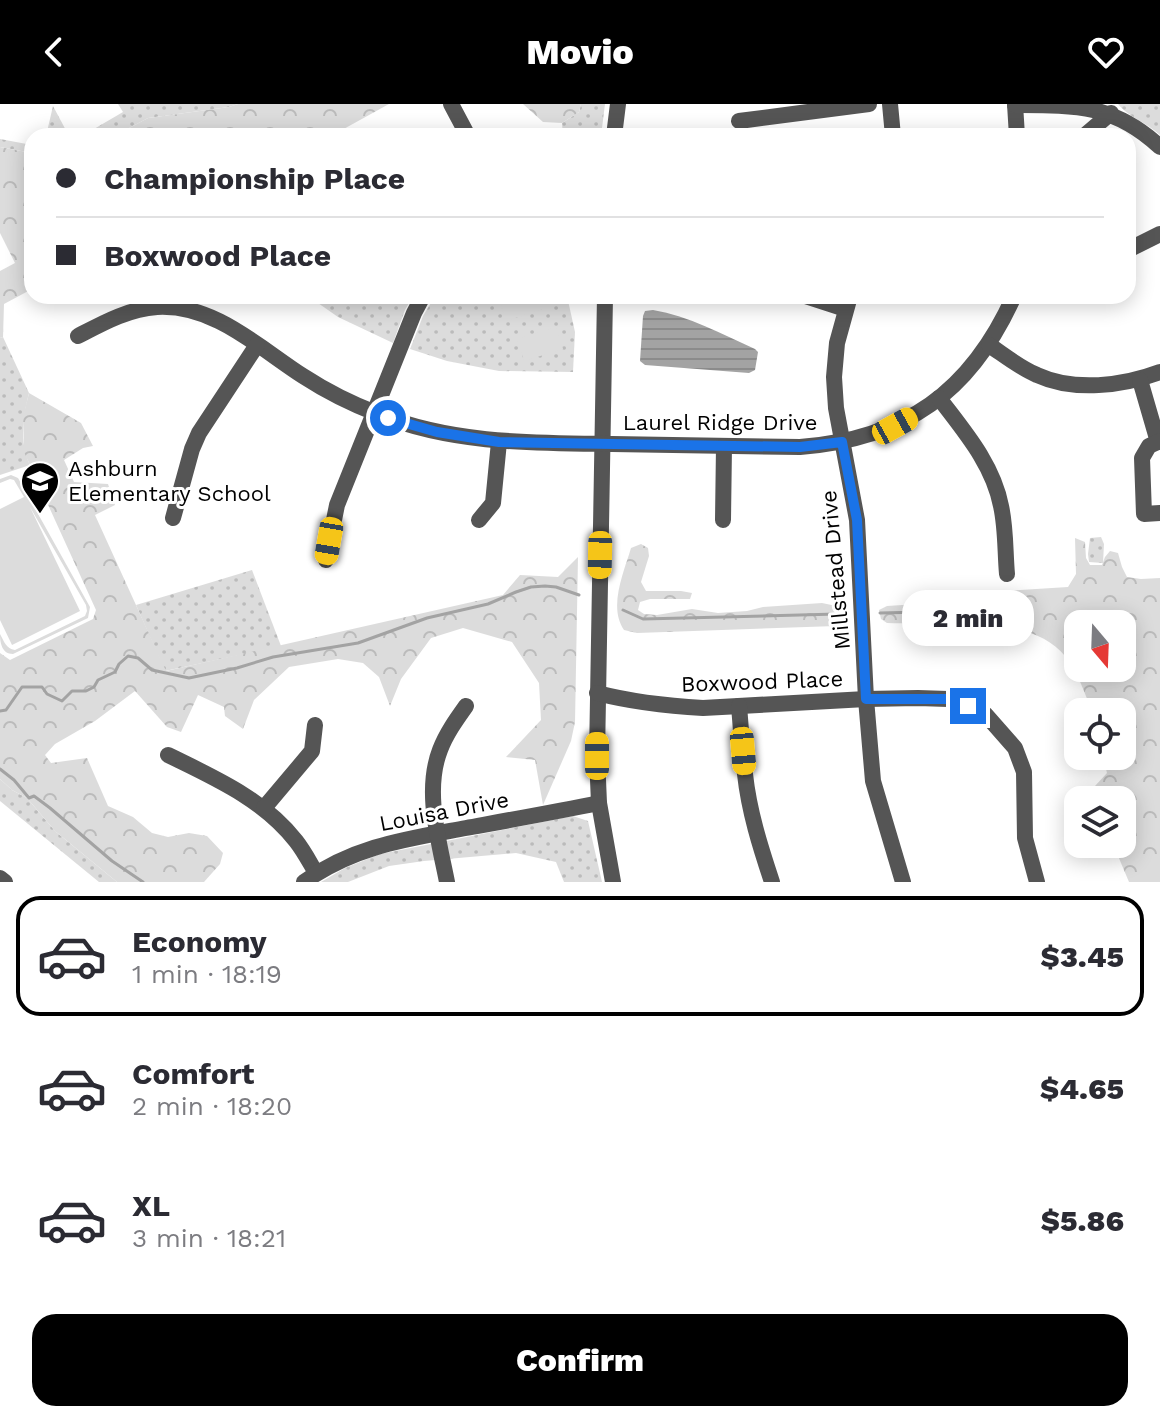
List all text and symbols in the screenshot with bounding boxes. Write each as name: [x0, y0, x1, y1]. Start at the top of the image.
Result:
icon: back: [32, 30, 76, 74]
icon: heart: [1084, 30, 1128, 74]
text: Movio: [526, 31, 634, 73]
text: Championship Place: [104, 161, 405, 196]
text: Boxwood Place: [104, 238, 331, 273]
route start: [370, 400, 406, 436]
car: [868, 404, 922, 448]
street label: Laurel Ridge Drive: [623, 410, 817, 435]
place label: Ashburn Elementary School: [68, 456, 271, 506]
school or university icon: Ashburn Elementary School: [19, 460, 61, 515]
street label: Millstead Drive: [816, 489, 855, 651]
car: [313, 515, 345, 567]
car: [588, 531, 612, 579]
callout: 2 min: [902, 590, 1034, 646]
text: 2 min: [933, 603, 1003, 633]
north arrow: [1064, 610, 1136, 682]
map controls: [1064, 610, 1136, 858]
street label: Boxwood Place: [681, 666, 843, 697]
route end: [950, 688, 986, 724]
button: locate: [1064, 698, 1136, 770]
car: [729, 726, 757, 776]
car: [585, 732, 609, 780]
button: layers: [1064, 786, 1136, 858]
street label: Louisa Drive: [377, 787, 511, 836]
icon: car: [36, 920, 108, 992]
text: Economy: [132, 924, 267, 959]
text: $3.45: [1041, 939, 1124, 974]
text: 1 min · 18:19: [132, 959, 282, 989]
icon: car: [36, 1052, 108, 1124]
text: Comfort: [132, 1056, 254, 1091]
text: $4.65: [1040, 1071, 1124, 1106]
text: 2 min · 18:20: [132, 1091, 292, 1121]
icon: car: [36, 1184, 108, 1256]
text: XL: [132, 1188, 170, 1223]
text: $5.86: [1041, 1203, 1124, 1238]
text: 3 min · 18:21: [132, 1223, 286, 1253]
button: Confirm: [32, 1314, 1128, 1406]

